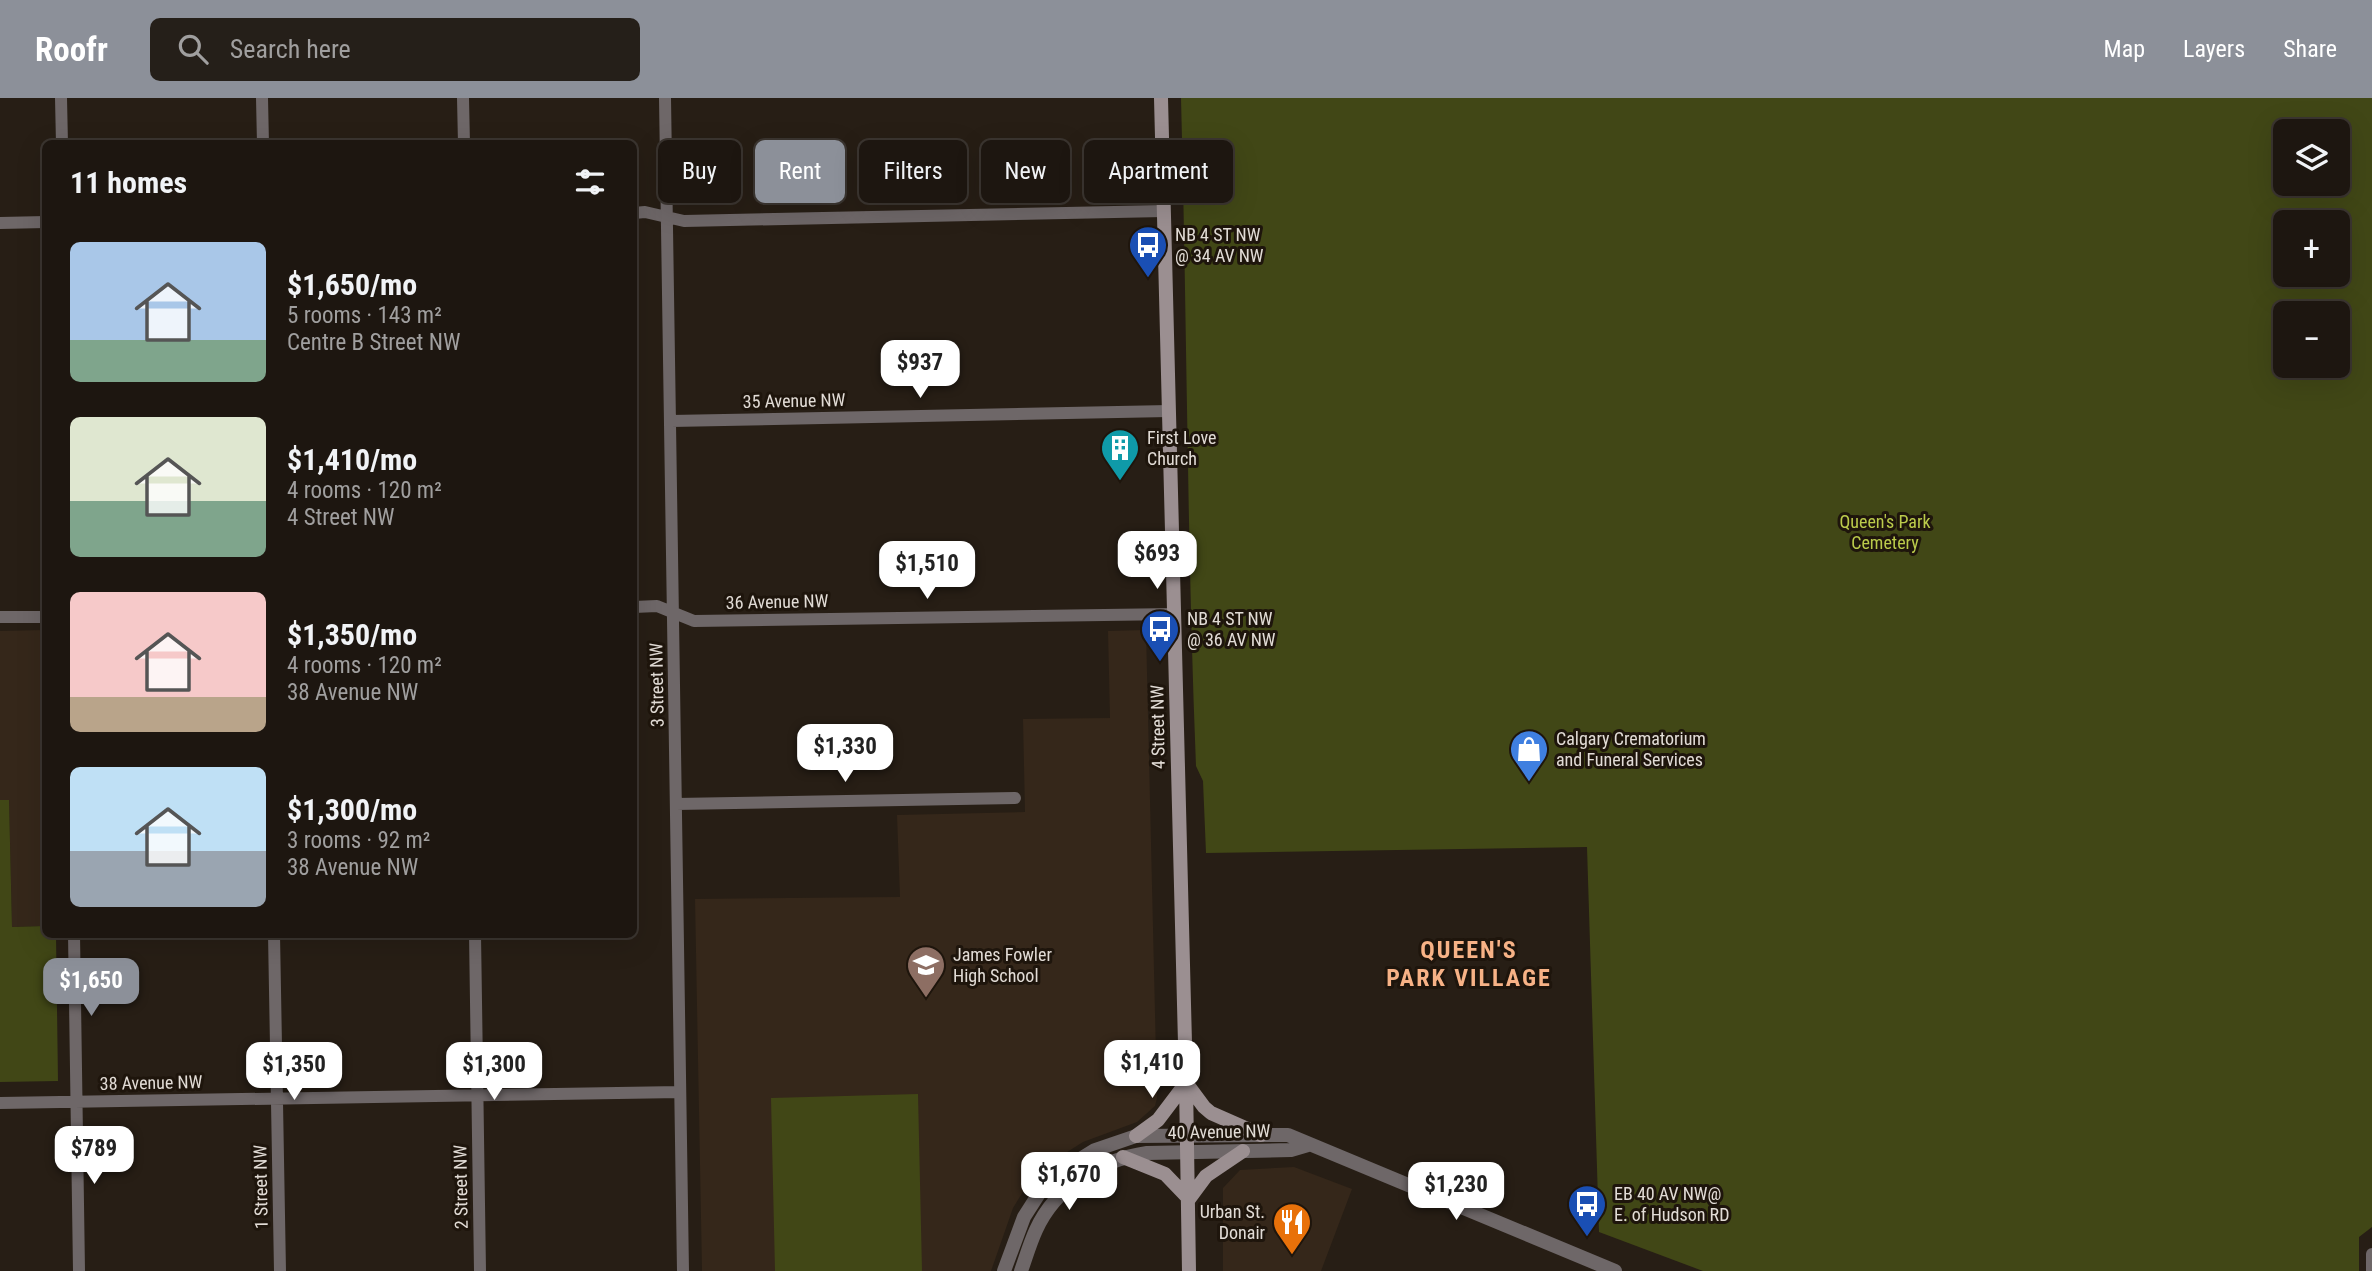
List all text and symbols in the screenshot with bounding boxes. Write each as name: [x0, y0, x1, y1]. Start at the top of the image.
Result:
search box: [150, 18, 640, 81]
text: Roofr: [35, 30, 108, 69]
icon: search: [174, 30, 212, 68]
text: Search here: [230, 34, 351, 64]
text: Map: [2104, 35, 2145, 63]
text: Layers: [2183, 35, 2245, 63]
text: Share: [2283, 35, 2337, 63]
map controls: [2273, 119, 2350, 378]
button: layers: [2273, 119, 2350, 196]
chip: Buy: [658, 140, 741, 203]
chip: Rent: [755, 140, 845, 203]
chip: Filters: [859, 140, 967, 203]
chip: New: [981, 140, 1070, 203]
chip: Apartment: [1084, 140, 1233, 203]
icon: filters: [571, 163, 609, 201]
text: 11 homes: [70, 165, 187, 200]
button: +: [2273, 210, 2350, 287]
bus stop icon: NB 4 ST NW @ 34 AV NW: [1127, 224, 1169, 279]
place label: NB 4 ST NW @ 34 AV NW: [1175, 224, 1264, 266]
text: $1,650/mo: [287, 267, 417, 302]
icon: home: [126, 270, 210, 354]
button: −: [2273, 301, 2350, 378]
text: 5 rooms · 143 m²: [287, 302, 442, 329]
text: Centre B Street NW: [287, 329, 460, 356]
pin: $937: [879, 341, 961, 400]
text: $937: [897, 349, 943, 376]
street label: 35 Avenue NW: [742, 389, 846, 412]
building icon: First Love Church: [1099, 427, 1141, 482]
place label: First Love Church: [1147, 427, 1216, 469]
text: $1,410/mo: [287, 442, 417, 477]
icon: home: [126, 445, 210, 529]
text: 4 rooms · 120 m²: [287, 477, 442, 504]
text: 4 Street NW: [287, 504, 395, 531]
park label: Queen's Park Cemetery: [1839, 511, 1931, 553]
pin: $693: [1116, 532, 1198, 591]
text: $693: [1134, 540, 1180, 567]
pin: $1,510: [870, 542, 984, 601]
text: $1,510: [895, 550, 959, 577]
street label: 36 Avenue NW: [725, 590, 829, 613]
bus stop icon: NB 4 ST NW @ 36 AV NW: [1139, 608, 1181, 663]
place label: NB 4 ST NW @ 36 AV NW: [1187, 608, 1276, 650]
text: $1,350/mo: [287, 617, 417, 652]
icon: home: [126, 620, 210, 704]
street label: 3 Street NW: [645, 642, 668, 727]
text: 4 rooms · 120 m²: [287, 652, 442, 679]
text: 38 Avenue NW: [287, 679, 418, 706]
street label: 4 Street NW: [1146, 684, 1169, 769]
pin: $1,330: [788, 724, 902, 784]
shop icon: Calgary Crematorium and Funeral Services: [1508, 728, 1550, 783]
place label: Calgary Crematorium and Funeral Services: [1556, 728, 1706, 770]
text: $1,330: [813, 733, 877, 760]
text: $1,300/mo: [287, 792, 417, 827]
icon: home: [126, 795, 210, 879]
text: 3 rooms · 92 m²: [287, 827, 430, 854]
text: 38 Avenue NW: [287, 854, 418, 881]
district label: QUEEN'S PARK VILLAGE: [1386, 936, 1552, 992]
school or university icon: James Fowler High School: [905, 944, 947, 999]
place label: James Fowler High School: [953, 944, 1052, 986]
pin: $1,650: [34, 958, 148, 1018]
text: $1,650: [59, 967, 123, 994]
pin: $1,410: [1095, 1040, 1209, 1100]
pin: $1,350: [237, 1042, 351, 1102]
pin: $1,300: [437, 1042, 551, 1102]
text: $1,410: [1120, 1049, 1184, 1076]
text: $1,350: [262, 1051, 326, 1078]
text: $1,300: [462, 1051, 526, 1078]
street label: 38 Avenue NW: [99, 1071, 203, 1094]
street label: 40 Avenue NW: [1167, 1120, 1271, 1143]
pin: $789: [53, 1126, 135, 1186]
text: $789: [71, 1135, 117, 1162]
street label: 1 Street NW: [249, 1144, 272, 1229]
street label: 2 Street NW: [449, 1144, 472, 1229]
pin: $1,670: [1012, 1152, 1126, 1212]
text: $1,670: [1037, 1161, 1101, 1188]
pin: $1,230: [1399, 1162, 1513, 1222]
text: $1,230: [1424, 1171, 1488, 1198]
bus stop icon: EB 40 AV NW@ E. of Hudson RD: [1566, 1183, 1608, 1238]
place label: EB 40 AV NW@ E. of Hudson RD: [1614, 1183, 1729, 1225]
place label: Urban St. Donair: [1200, 1201, 1266, 1243]
restaurant icon: Urban St. Donair: [1271, 1201, 1313, 1256]

